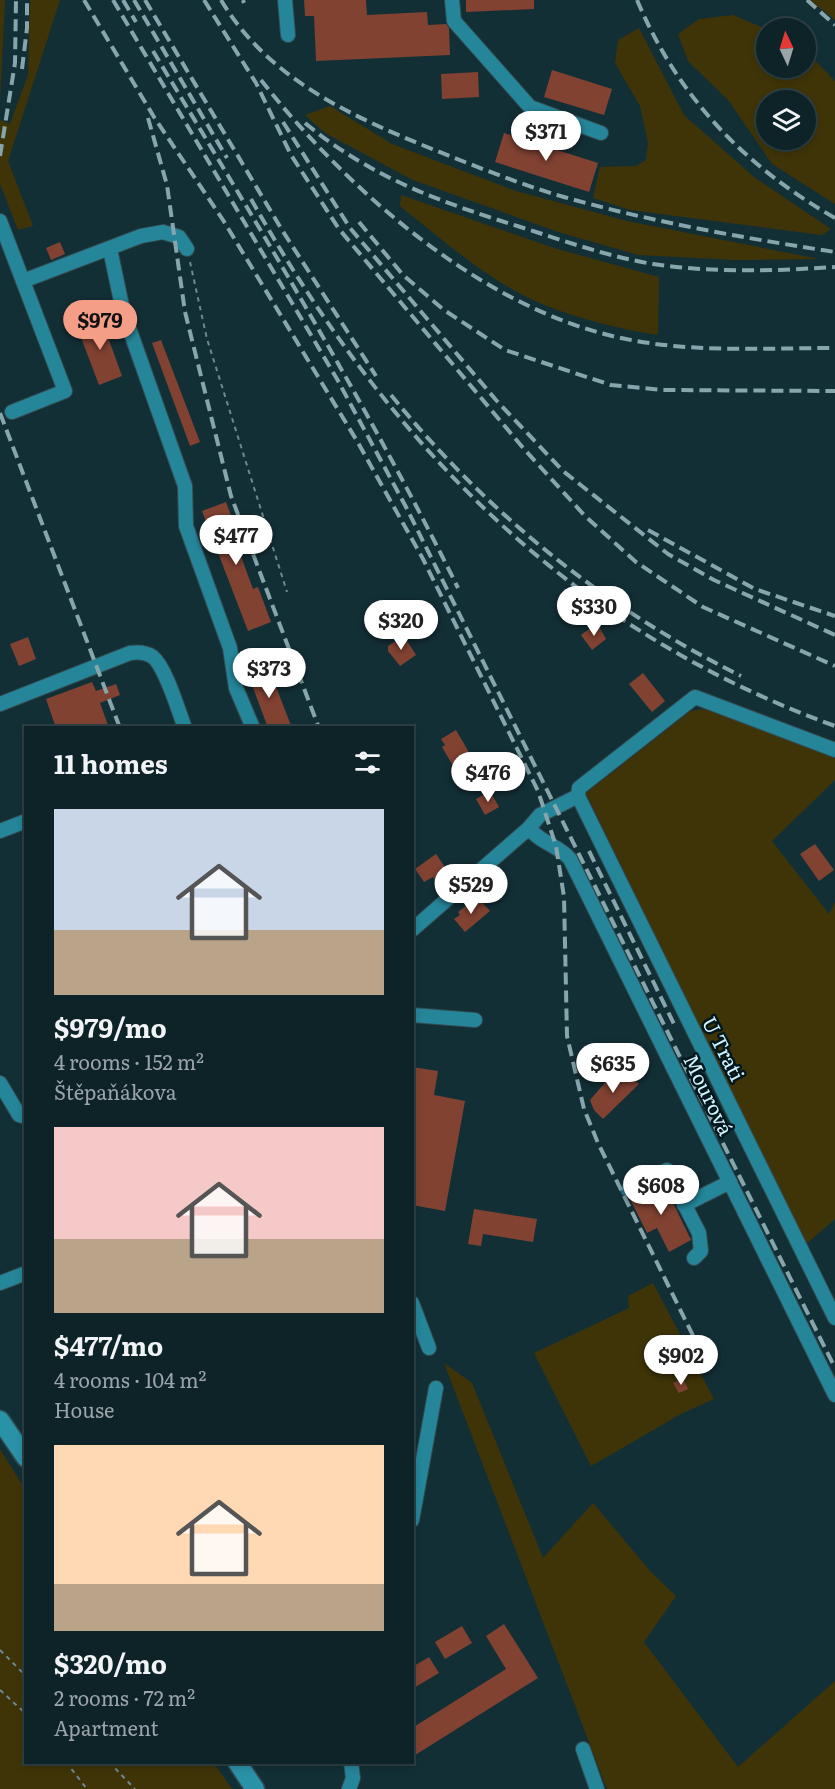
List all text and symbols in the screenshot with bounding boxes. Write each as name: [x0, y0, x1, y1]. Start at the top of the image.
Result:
north arrow: [756, 18, 816, 78]
map controls: [756, 18, 816, 150]
button: layers: [756, 90, 816, 150]
pin: $371: [510, 111, 582, 162]
text: $371: [525, 115, 567, 145]
pin: $979: [64, 300, 136, 351]
text: $979: [77, 304, 123, 334]
pin: $477: [200, 515, 272, 566]
text: $477: [214, 519, 258, 549]
pin: $330: [558, 586, 630, 637]
text: $330: [571, 590, 617, 620]
pin: $320: [365, 600, 437, 651]
text: $320: [378, 604, 424, 634]
pin: $373: [233, 648, 305, 699]
text: $373: [247, 652, 291, 682]
text: 11 homes: [54, 743, 168, 782]
icon: filters: [351, 746, 384, 779]
pin: $476: [452, 752, 524, 803]
text: $476: [465, 756, 511, 786]
icon: home: [165, 848, 273, 956]
pin: $529: [435, 864, 507, 915]
text: $529: [449, 868, 493, 898]
text: $979/mo: [54, 1007, 167, 1046]
street label: U Trati: [696, 1011, 754, 1086]
pin: $635: [577, 1043, 649, 1094]
text: 4 rooms · 152 m²: [54, 1046, 204, 1076]
text: $635: [590, 1047, 636, 1077]
street label: Mourová: [677, 1048, 742, 1140]
text: Štěpaňákova: [54, 1076, 177, 1106]
pin: $608: [625, 1165, 697, 1216]
icon: home: [165, 1166, 273, 1274]
text: $608: [637, 1169, 685, 1199]
text: $477/mo: [54, 1325, 163, 1364]
pin: $902: [645, 1335, 717, 1386]
text: $902: [658, 1339, 704, 1369]
text: 4 rooms · 104 m²: [54, 1364, 206, 1394]
text: House: [54, 1394, 114, 1424]
icon: home: [165, 1484, 273, 1592]
text: $320/mo: [54, 1643, 167, 1682]
text: 2 rooms · 72 m²: [54, 1682, 195, 1712]
text: Apartment: [54, 1712, 159, 1742]

